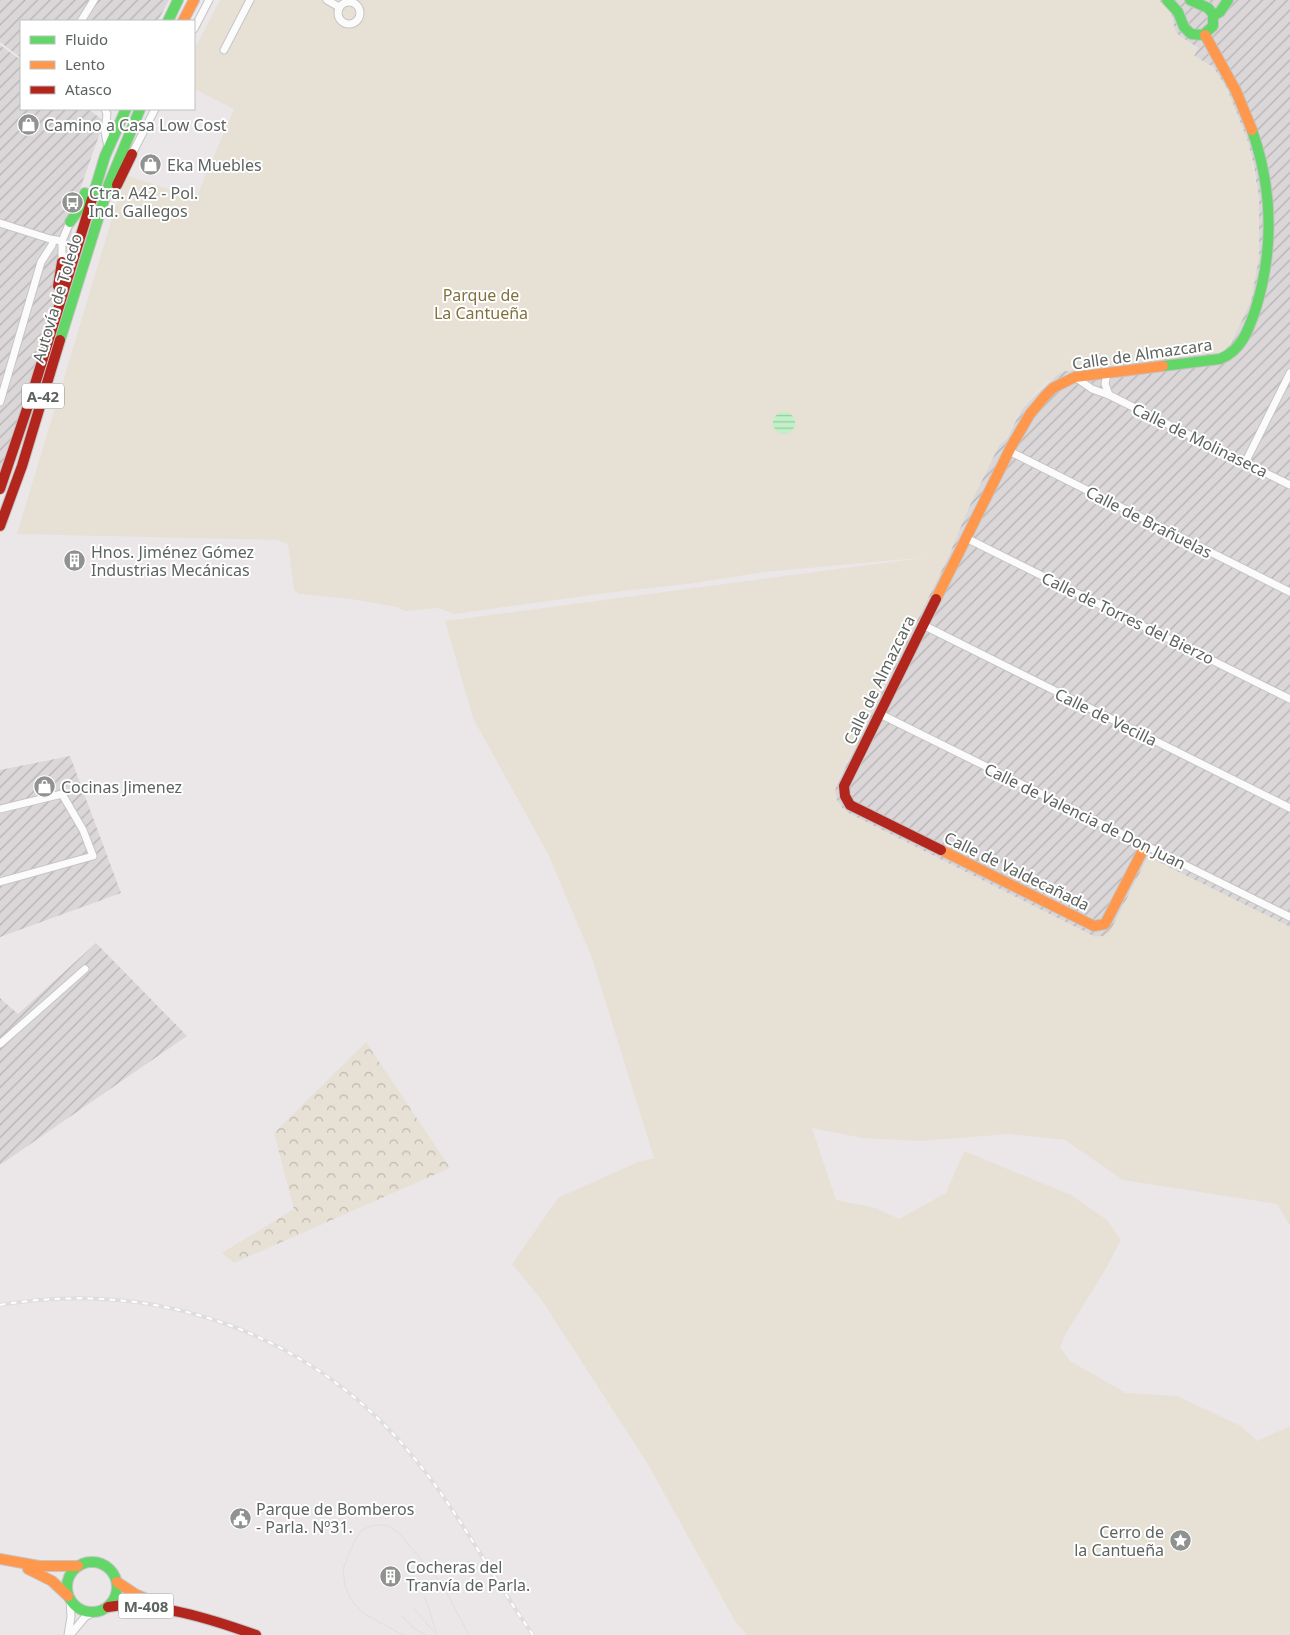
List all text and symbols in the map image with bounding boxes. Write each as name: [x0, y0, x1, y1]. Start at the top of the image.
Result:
legend: [20, 20, 195, 110]
text: Fluido: [65, 29, 108, 49]
text: Lento: [65, 54, 105, 74]
text: Atasco: [65, 79, 112, 99]
shop icon: Camino a Casa Low Cost: [16, 113, 40, 137]
place label: Camino a Casa Low Cost: [44, 114, 227, 136]
shop icon: Eka Muebles: [139, 153, 163, 177]
place label: Eka Muebles: [167, 154, 262, 176]
place label: Ctra. A42 - Pol. Ind. Gallegos: [89, 182, 198, 222]
bus stop icon: Ctra. A42 - Pol. Ind. Gallegos: [61, 190, 85, 214]
street label: Autovía de Toledo: [27, 231, 87, 365]
park label: Parque de La Cantueña: [434, 284, 528, 324]
street label: Calle de Almazcara: [1071, 333, 1213, 375]
road number: A-42: [22, 384, 64, 408]
street label: Calle de Molinaseca: [1129, 398, 1271, 482]
street label: Calle de Brañuelas: [1082, 481, 1216, 563]
place label: Hnos. Jiménez Gómez Industrias Mecánicas: [91, 541, 254, 581]
building icon: Hnos. Jiménez Gómez Industrias Mecánicas: [63, 549, 87, 573]
street label: Calle de Torres del Bierzo: [1038, 567, 1218, 669]
street label: Calle de Almazcara: [838, 612, 920, 748]
street label: Calle de Vecilla: [1051, 683, 1161, 751]
street label: Calle de Valencia de Don Juan: [981, 758, 1189, 874]
shop icon: Cocinas Jimenez: [33, 775, 57, 799]
place label: Cocinas Jimenez: [61, 776, 182, 798]
street label: Calle de Valdecañada: [941, 826, 1093, 916]
place label: Parque de Bomberos - Parla. Nº31.: [256, 1498, 414, 1538]
public building icon: Parque de Bomberos - Parla. Nº31.: [228, 1506, 252, 1530]
place label: Cerro de la Cantueña: [1074, 1521, 1164, 1561]
place icon: Cerro de la Cantueña: [1168, 1529, 1192, 1553]
place label: Cocheras del Tranvía de Parla.: [406, 1556, 530, 1596]
building icon: Cocheras del Tranvía de Parla.: [378, 1564, 402, 1588]
road number: M-408: [118, 1594, 174, 1618]

